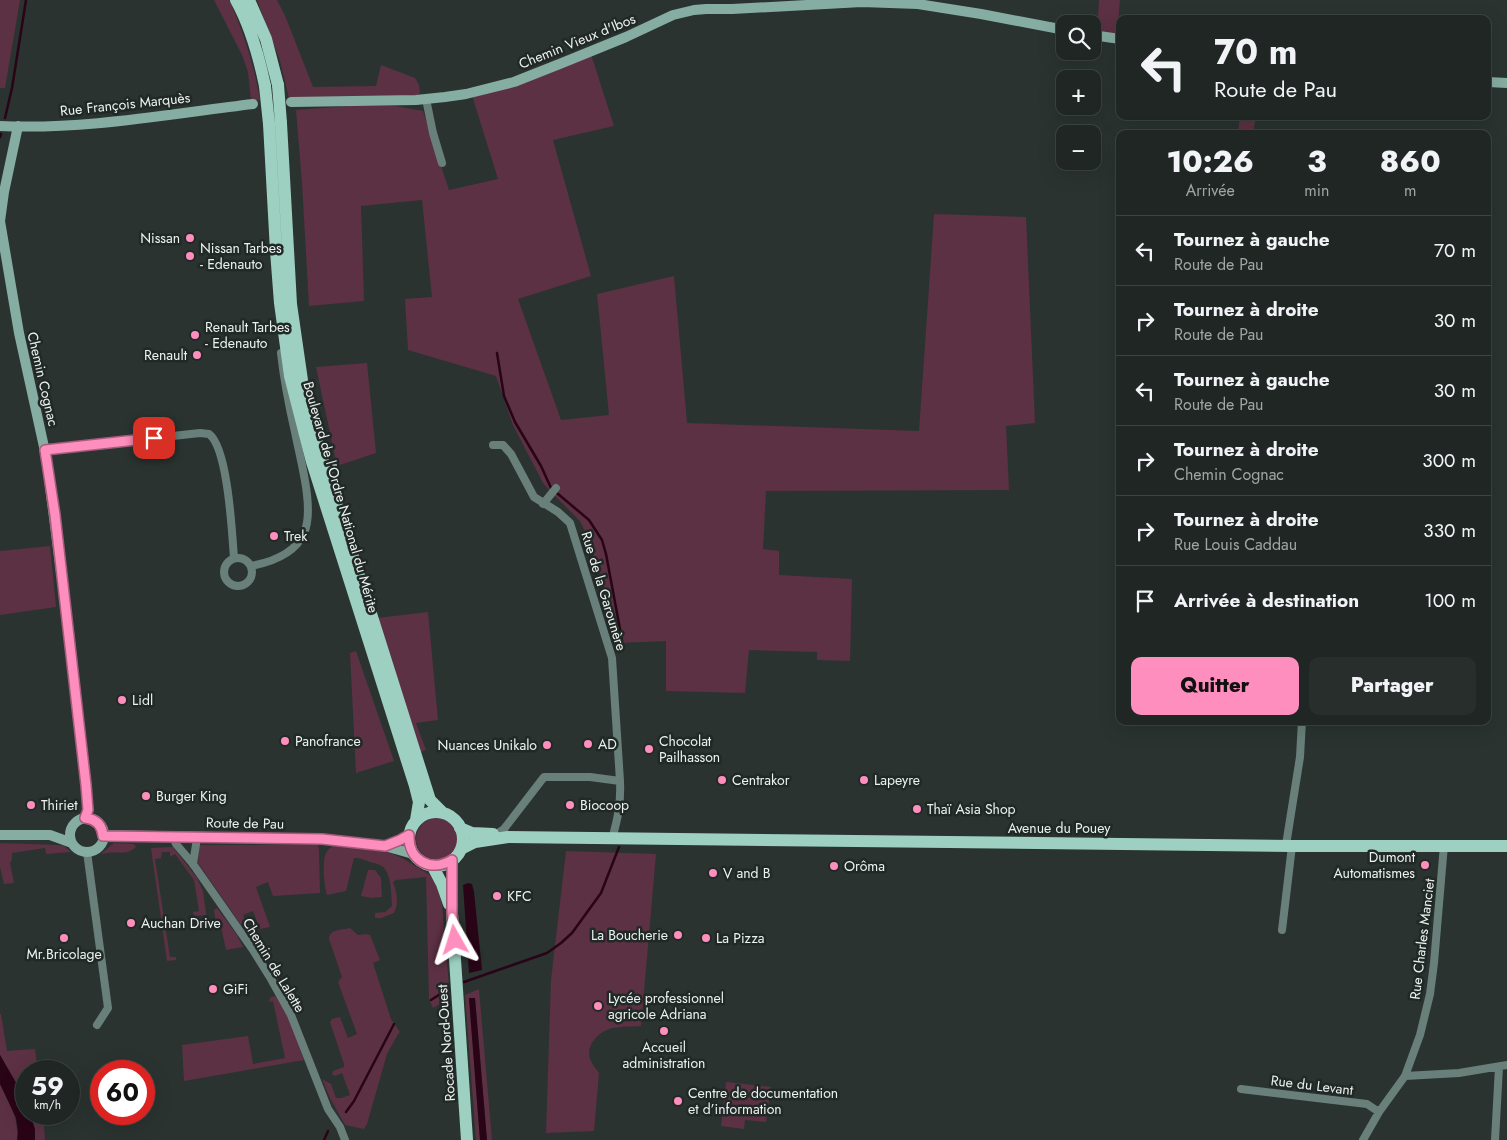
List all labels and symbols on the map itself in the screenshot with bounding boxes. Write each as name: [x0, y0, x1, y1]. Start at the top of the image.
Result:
street label: Chemin Vieux d'Ibos: [516, 8, 639, 74]
street label: Rue François Marquès: [59, 87, 191, 121]
place label: Nissan: [140, 228, 180, 248]
marker: Nissan: [184, 232, 196, 244]
place label: Nissan Tarbes - Edenauto: [200, 238, 282, 274]
marker: Nissan Tarbes - Edenauto: [184, 250, 196, 262]
place label: Renault Tarbes - Edenauto: [205, 317, 290, 353]
marker: Renault Tarbes - Edenauto: [189, 329, 201, 341]
street label: Chemin Cognac: [22, 330, 64, 428]
place label: Renault: [144, 345, 188, 365]
marker: Renault: [191, 349, 203, 361]
street label: Boulevard de l'Ordre National du Mérite: [298, 379, 384, 615]
pin: [133, 417, 175, 459]
place label: Trek: [284, 526, 308, 546]
street label: Rue de la Garounère: [576, 529, 632, 653]
marker: Trek: [268, 530, 280, 542]
place label: Lidl: [132, 690, 153, 710]
marker: Lidl: [116, 694, 128, 706]
place label: Panofrance: [295, 731, 361, 751]
place label: Chocolat Pailhasson: [659, 731, 720, 767]
place label: AD: [598, 734, 617, 754]
marker: Panofrance: [279, 735, 291, 747]
place label: Nuances Unikalo: [437, 735, 537, 755]
marker: AD: [582, 738, 594, 750]
marker: Nuances Unikalo: [541, 739, 553, 751]
marker: Chocolat Pailhasson: [643, 743, 655, 755]
place label: Centrakor: [732, 770, 790, 790]
place label: Lapeyre: [874, 770, 920, 790]
marker: Centrakor: [716, 774, 728, 786]
marker: Lapeyre: [858, 774, 870, 786]
place label: Burger King: [156, 786, 227, 806]
marker: Burger King: [140, 790, 152, 802]
place label: Thiriet: [41, 795, 78, 815]
place label: Biocoop: [580, 795, 629, 815]
marker: Thiriet: [25, 799, 37, 811]
marker: Biocoop: [564, 799, 576, 811]
place label: Thaï Asia Shop: [927, 799, 1016, 819]
marker: Thaï Asia Shop: [911, 803, 923, 815]
street label: Route de Pau: [206, 812, 284, 834]
street label: Avenue du Pouey: [1008, 818, 1111, 838]
place label: Dumont Automatismes: [1334, 847, 1416, 883]
place label: Orôma: [844, 856, 885, 876]
marker: Dumont Automatismes: [1419, 859, 1431, 871]
marker: Orôma: [828, 860, 840, 872]
place label: V and B: [723, 863, 771, 883]
marker: V and B: [707, 867, 719, 879]
street label: Rue Charles Manciet: [1405, 877, 1439, 1001]
place label: KFC: [507, 886, 532, 906]
marker: KFC: [491, 890, 503, 902]
place label: Auchan Drive: [141, 913, 221, 933]
position arrow: [428, 913, 480, 965]
street label: Chemin de Lalette: [238, 914, 310, 1016]
marker: Auchan Drive: [125, 917, 137, 929]
place label: La Boucherie: [591, 925, 668, 945]
place label: La Pizza: [716, 928, 765, 948]
marker: La Boucherie: [672, 929, 684, 941]
marker: Mr.Bricolage: [58, 932, 70, 944]
marker: La Pizza: [700, 932, 712, 944]
place label: Mr.Bricolage: [26, 944, 102, 964]
place label: GiFi: [223, 979, 248, 999]
marker: GiFi: [207, 983, 219, 995]
street label: Rocade Nord-Ouest: [432, 983, 460, 1102]
place label: Lycée professionnel agricole Adriana: [608, 988, 724, 1024]
marker: Lycée professionnel agricole Adriana: [592, 1000, 604, 1012]
marker: Accueil administration: [658, 1025, 670, 1037]
place label: Accueil administration: [623, 1037, 705, 1073]
speed limit sign: 60: [90, 1060, 155, 1125]
street label: Rue du Levant: [1270, 1070, 1355, 1100]
place label: Centre de documentation et d’information: [688, 1083, 838, 1119]
marker: Centre de documentation et d’information: [672, 1095, 684, 1107]

